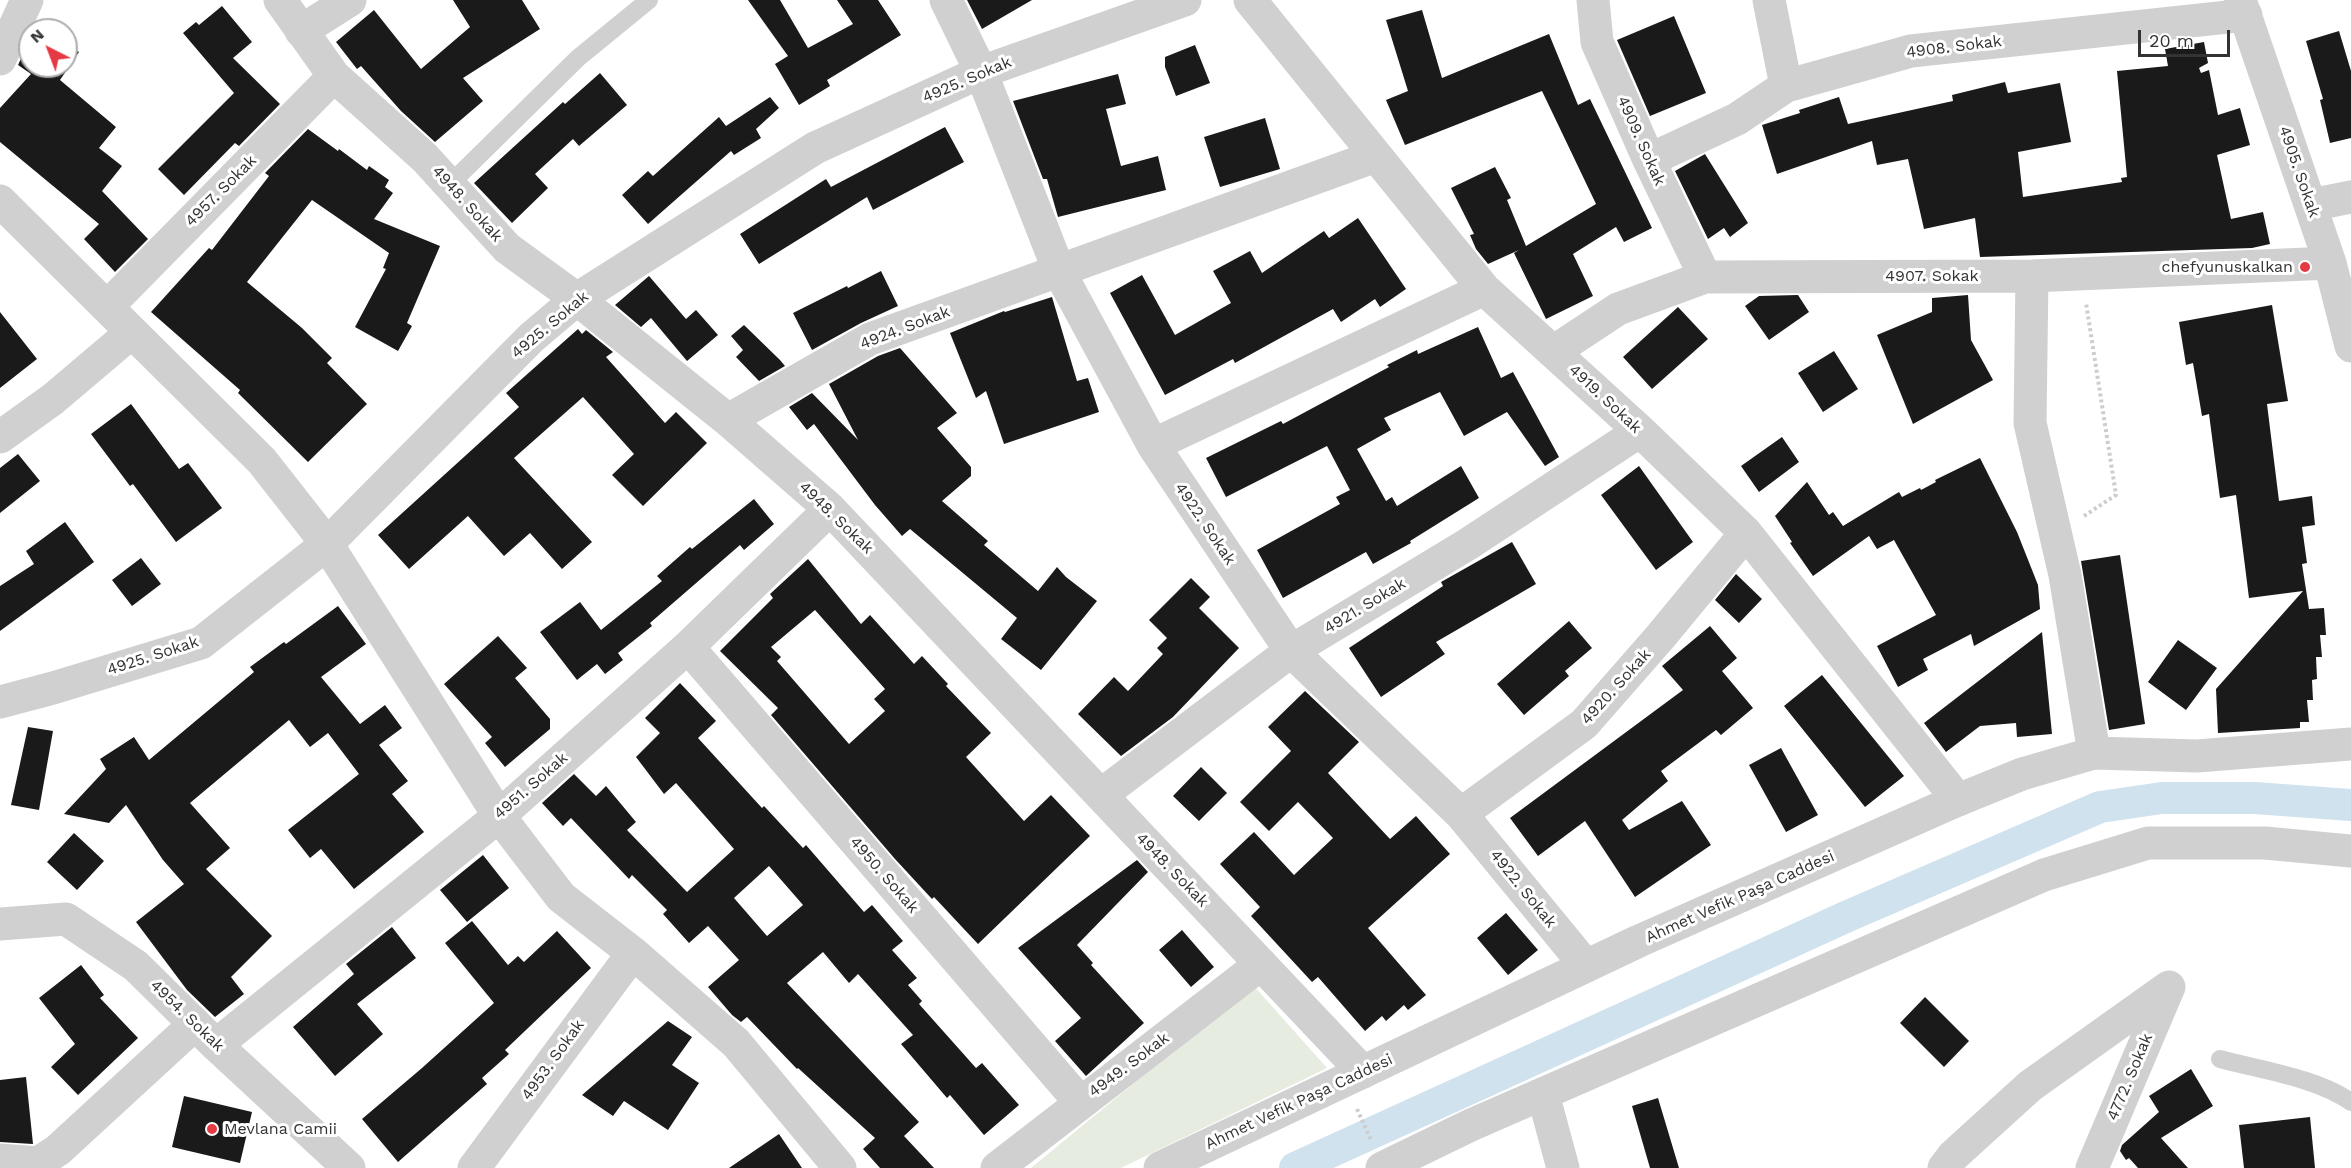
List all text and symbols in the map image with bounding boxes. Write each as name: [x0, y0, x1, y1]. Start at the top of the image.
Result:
north arrow: [18, 18, 78, 78]
scale bar: [2141, 18, 2232, 56]
text: N: [26, 25, 48, 47]
text: 20 m: [2149, 30, 2194, 51]
street label: 4908. Sokak: [1905, 32, 2003, 62]
street label: 4925. Sokak: [920, 53, 1014, 107]
street label: 4909. Sokak: [1613, 93, 1669, 189]
street label: 4905. Sokak: [2274, 124, 2324, 220]
street label: 4957. Sokak: [181, 151, 261, 231]
street label: 4948. Sokak: [428, 162, 506, 246]
place label: chefyunuskalkan: [2162, 257, 2293, 277]
marker: chefyunuskalkan: [2298, 260, 2312, 274]
street label: 4907. Sokak: [1885, 266, 1979, 286]
street label: 4925. Sokak: [507, 287, 593, 363]
street label: 4924. Sokak: [857, 302, 953, 354]
street label: 4919. Sokak: [1565, 361, 1645, 437]
street label: 4948. Sokak: [795, 478, 877, 558]
street label: 4922. Sokak: [1171, 479, 1239, 569]
street label: 4921. Sokak: [1321, 574, 1409, 638]
street label: 4925. Sokak: [105, 632, 201, 680]
street label: 4920. Sokak: [1577, 645, 1655, 729]
street label: 4951. Sokak: [490, 749, 572, 823]
street label: 4948. Sokak: [1132, 829, 1212, 911]
street label: 4950. Sokak: [846, 833, 922, 917]
street label: 4922. Sokak: [1486, 846, 1560, 932]
street label: Ahmet Vefik Paşa Caddesi: [1643, 847, 1837, 947]
street label: 4954. Sokak: [146, 976, 228, 1056]
street label: 4953. Sokak: [517, 1016, 589, 1104]
street label: 4949. Sokak: [1085, 1029, 1173, 1101]
street label: 4772. Sokak: [2103, 1031, 2157, 1123]
street label: Ahmet Vefik Paşa Caddesi: [1202, 1050, 1396, 1154]
place label: Mevlana Camii: [224, 1119, 337, 1139]
marker: Mevlana Camii: [205, 1122, 219, 1136]

